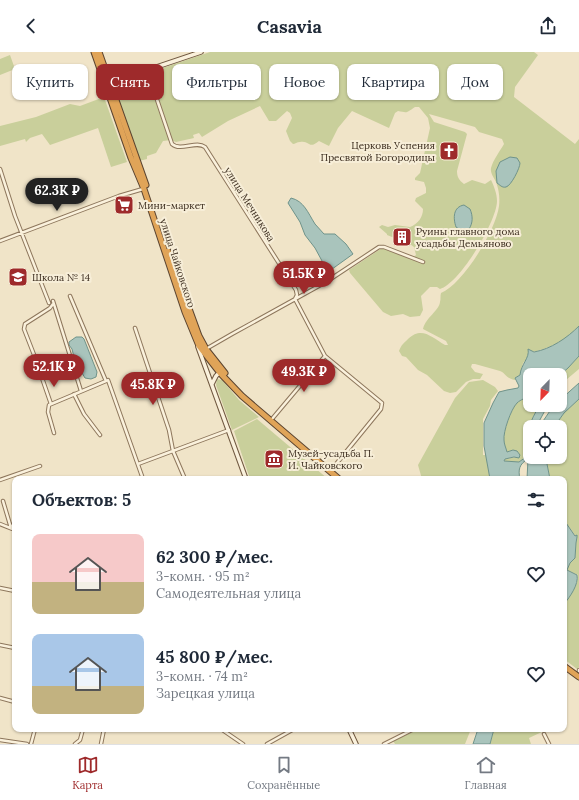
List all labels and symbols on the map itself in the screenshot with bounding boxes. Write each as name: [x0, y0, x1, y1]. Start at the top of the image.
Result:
place label: Церковь Успения Пресвятой Богородицы: [321, 139, 435, 164]
church icon: Церковь Успения Пресвятой Богородицы: [438, 140, 460, 162]
street label: улица Мечникова: [221, 165, 278, 244]
pin: 62.3K ₽: [20, 178, 94, 212]
supermarket icon: Мини-маркет: [113, 194, 135, 216]
place label: Мини-маркет: [138, 199, 205, 212]
street label: улица Чайковского: [157, 217, 198, 309]
place label: Руины главного дома усадьбы Демьяново: [416, 225, 520, 250]
building icon: Руины главного дома усадьбы Демьяново: [391, 226, 413, 248]
pin: 51.5K ₽: [267, 261, 341, 295]
school or university icon: Школа № 14: [7, 266, 29, 288]
place label: Школа № 14: [32, 271, 91, 284]
pin: 52.1K ₽: [17, 354, 91, 388]
pin: 49.3K ₽: [267, 359, 341, 393]
north arrow: [523, 368, 567, 412]
pin: 45.8K ₽: [116, 372, 190, 406]
place label: Музей-усадьба П. И. Чайковского: [288, 447, 373, 472]
museum icon: Музей-усадьба П. И. Чайковского: [263, 448, 285, 470]

